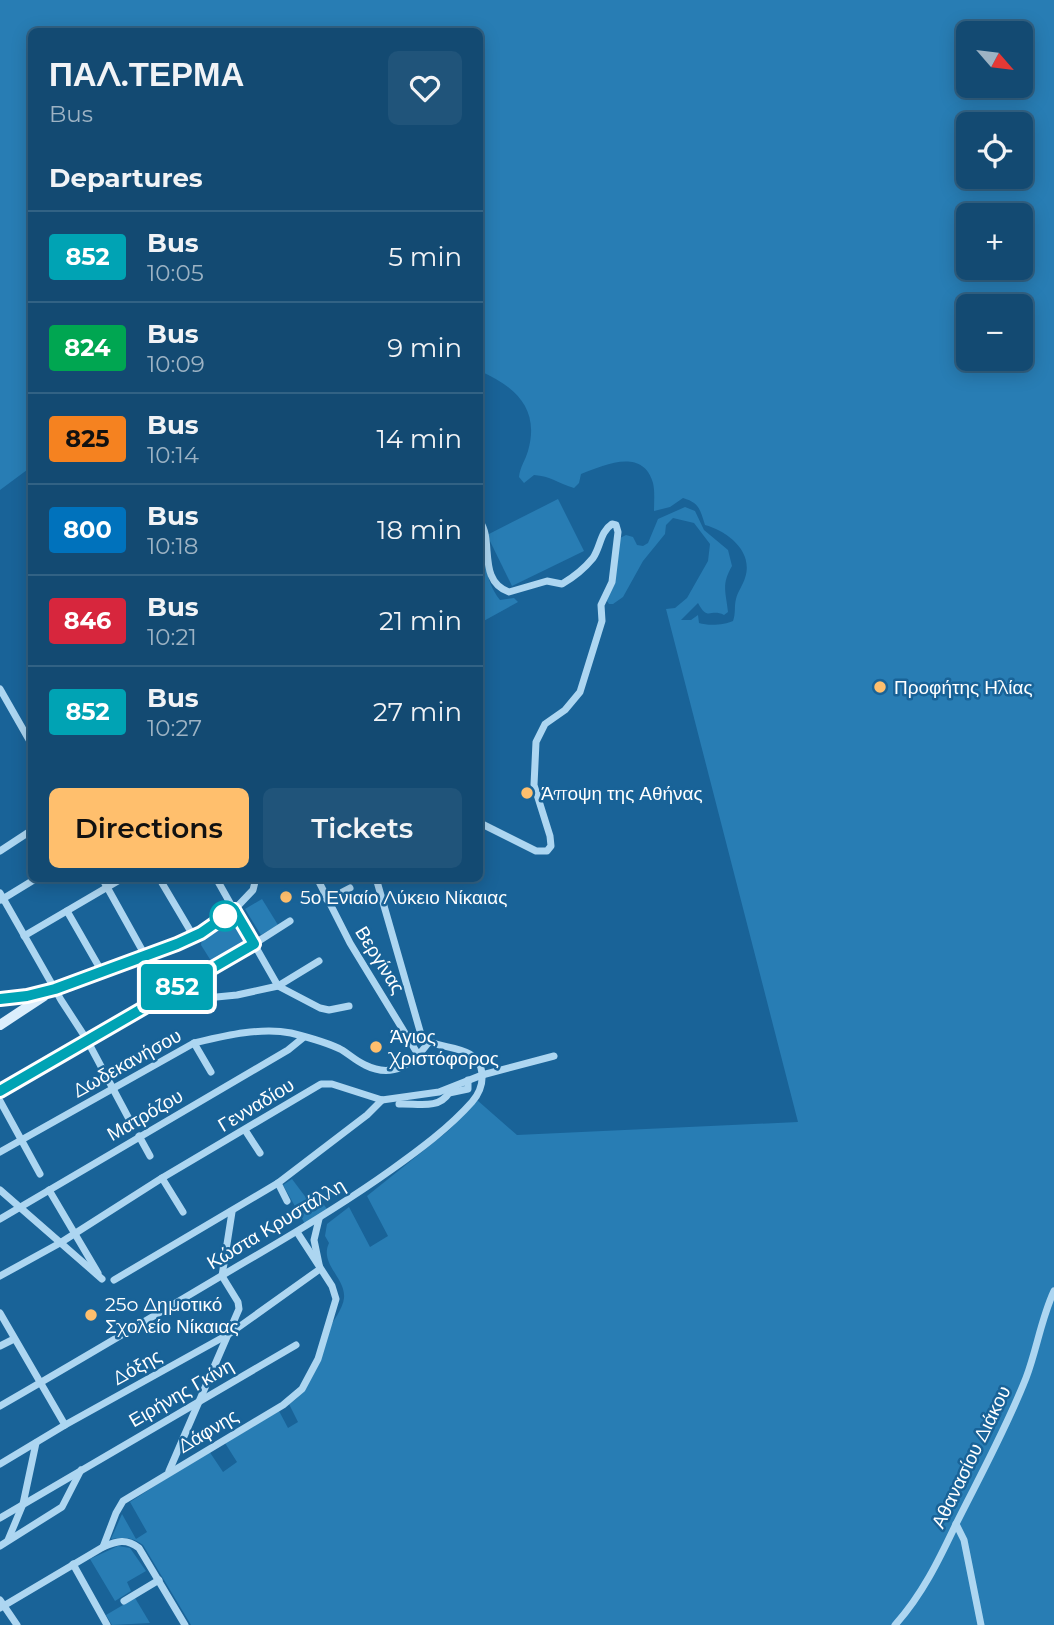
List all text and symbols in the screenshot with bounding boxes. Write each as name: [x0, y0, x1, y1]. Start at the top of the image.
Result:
north arrow: [956, 21, 1032, 98]
map controls: [956, 21, 1033, 371]
button: heart: [388, 51, 462, 125]
text: ΠΑΛ.ΤΕΡΜΑ: [49, 54, 244, 94]
text: Bus: [49, 100, 93, 128]
button: locate: [956, 112, 1033, 189]
text: Departures: [49, 162, 203, 194]
button: +: [956, 203, 1033, 280]
text: Bus: [147, 227, 199, 259]
text: 5 min: [388, 241, 462, 273]
text: 852: [65, 242, 110, 271]
text: 10:05: [147, 259, 204, 287]
button: −: [956, 294, 1033, 371]
text: Bus: [147, 318, 199, 350]
text: 9 min: [387, 332, 462, 364]
text: 824: [64, 333, 111, 362]
text: 10:09: [147, 350, 205, 378]
text: Bus: [147, 409, 199, 441]
text: 14 min: [376, 423, 462, 455]
text: 825: [65, 424, 110, 453]
text: 10:14: [147, 441, 199, 469]
text: Bus: [147, 500, 199, 532]
text: 18 min: [377, 514, 462, 546]
text: 800: [63, 515, 112, 544]
text: 10:18: [147, 532, 198, 560]
text: Bus: [147, 591, 199, 623]
text: 21 min: [379, 605, 462, 637]
text: 846: [64, 606, 111, 635]
text: 10:21: [147, 623, 197, 651]
place label: Προφήτης Ηλίας: [894, 676, 1033, 699]
marker: Προφήτης Ηλίας: [872, 679, 888, 695]
text: Bus: [147, 682, 199, 714]
text: 27 min: [373, 696, 462, 728]
text: 852: [65, 697, 110, 726]
text: 10:27: [147, 714, 202, 742]
place label: Άποψη της Αθήνας: [541, 782, 703, 805]
marker: Άποψη της Αθήνας: [519, 785, 535, 801]
button: Directions: [49, 788, 249, 868]
button: Tickets: [263, 788, 462, 868]
place label: 5ο Ενιαίο Λύκειο Νίκαιας: [300, 886, 507, 909]
marker: 5ο Ενιαίο Λύκειο Νίκαιας: [278, 889, 294, 905]
unlabelled marker: [210, 901, 240, 931]
street label: Βεργίνας: [350, 922, 410, 998]
line badge: 852: [137, 964, 217, 1010]
text: 852: [155, 972, 199, 1001]
street label: Δωδεκανήσου: [69, 1024, 185, 1102]
place label: Άγιος Χριστόφορος: [387, 1025, 499, 1070]
marker: Άγιος Χριστόφορος: [368, 1039, 384, 1055]
street label: Γενναδίου: [214, 1073, 298, 1137]
street label: Ματρόζου: [103, 1084, 187, 1146]
street label: Κώστα Κρυστάλλη: [203, 1174, 349, 1274]
place label: 25o Δημοτικό Σχολείο Νίκαιας: [105, 1293, 239, 1338]
marker: 25o Δημοτικό Σχολείο Νίκαιας: [83, 1307, 99, 1323]
street label: Δόξης: [109, 1344, 165, 1390]
street label: Ειρήνης Γκίνη: [125, 1354, 237, 1432]
street label: Αθανασίου Διάκου: [927, 1382, 1015, 1532]
street label: Δάφνης: [174, 1404, 242, 1458]

